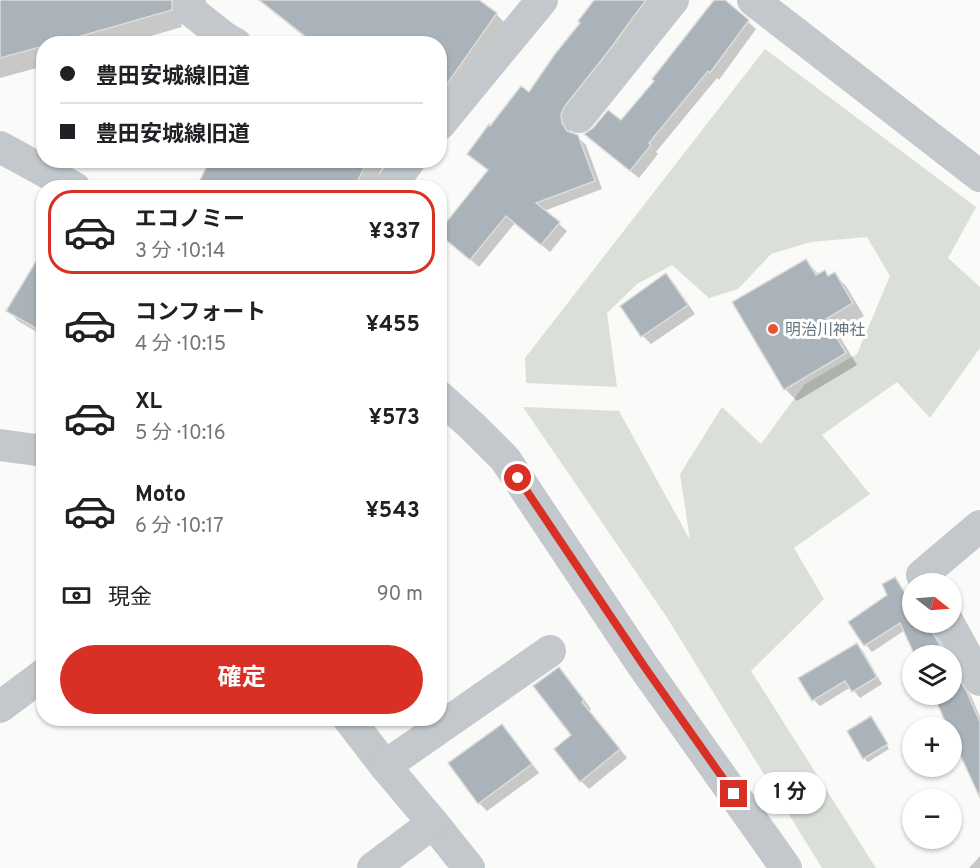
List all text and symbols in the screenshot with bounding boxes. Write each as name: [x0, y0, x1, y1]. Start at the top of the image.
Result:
text: 豊田安城線旧道: [96, 64, 250, 91]
text: 豊田安城線旧道: [96, 122, 250, 149]
icon: car: [63, 205, 117, 259]
text: エコノミー: [135, 207, 245, 234]
text: ¥337: [369, 219, 420, 246]
text: 3 分 · 10:14: [135, 239, 225, 265]
icon: car: [63, 298, 117, 352]
text: コンフォート: [135, 300, 266, 327]
text: ¥455: [366, 312, 420, 339]
place label: 明治川神社: [785, 321, 865, 341]
marker: 明治川神社: [766, 322, 780, 336]
text: 4 分 · 10:15: [135, 332, 226, 358]
text: XL: [135, 389, 162, 416]
icon: car: [63, 391, 117, 445]
text: ¥573: [369, 405, 420, 432]
text: 5 分 · 10:16: [135, 421, 226, 447]
route start: [504, 464, 531, 491]
text: Moto: [135, 482, 186, 509]
icon: car: [63, 484, 117, 538]
text: ¥543: [365, 498, 420, 525]
text: 6 分 · 10:17: [135, 514, 224, 540]
north arrow: [902, 573, 962, 633]
map controls: [902, 573, 962, 849]
icon: cash: [60, 579, 93, 612]
text: 90 m: [377, 582, 423, 608]
text: 現金: [108, 585, 152, 612]
button: 確定: [60, 645, 423, 714]
button: layers: [902, 645, 962, 705]
button: +: [902, 717, 962, 777]
callout: 1 分: [755, 773, 827, 815]
route end: [720, 780, 747, 807]
text: 1 分: [774, 780, 807, 806]
button: −: [902, 789, 962, 849]

